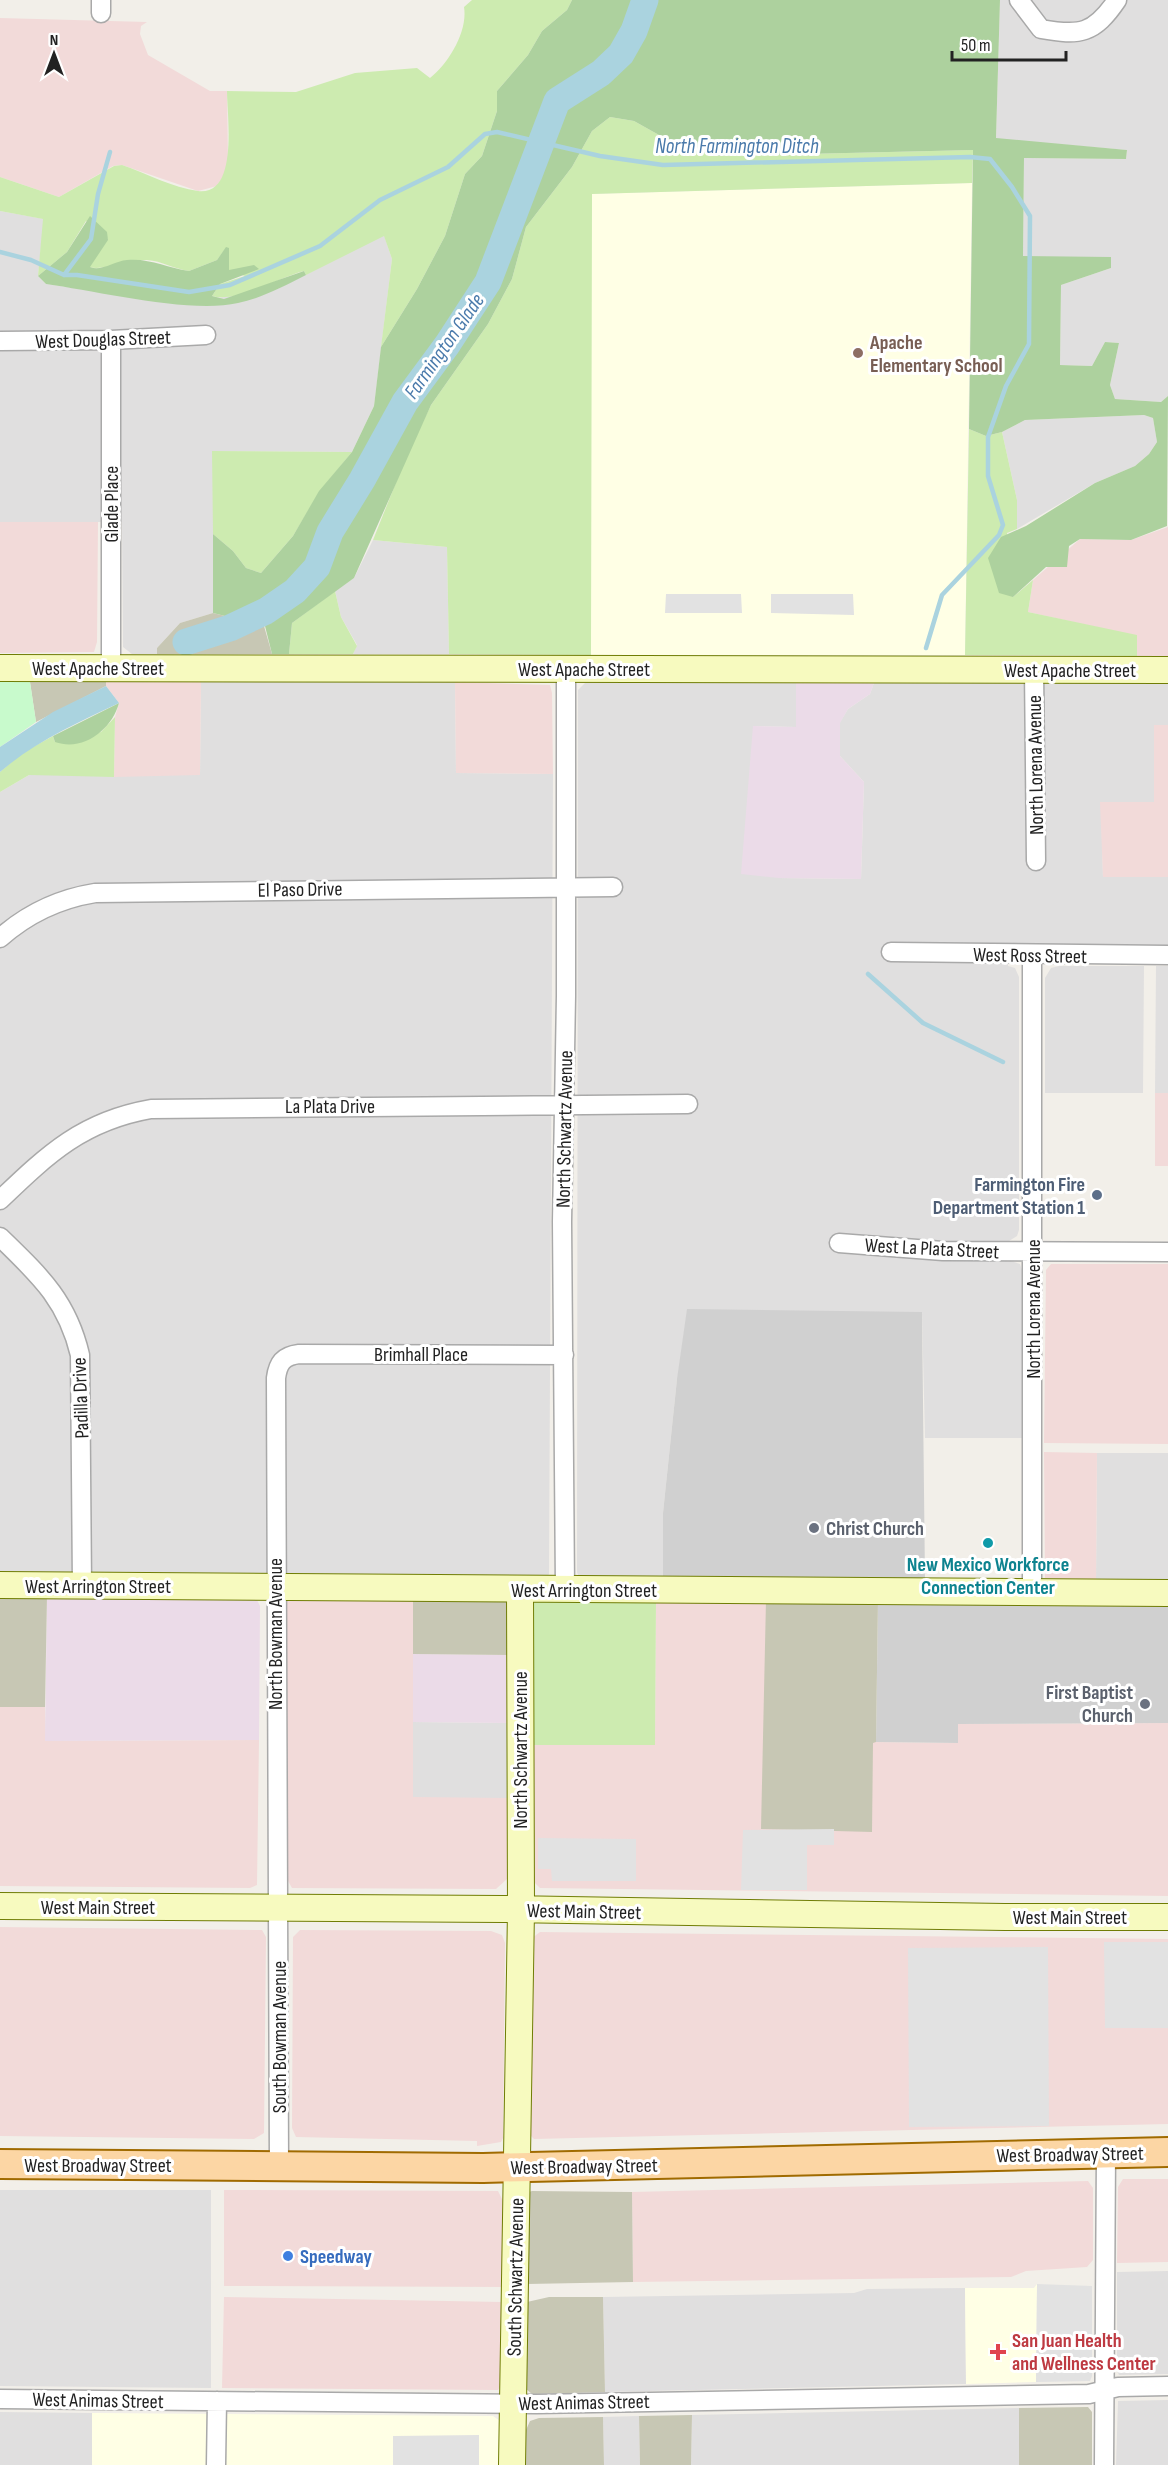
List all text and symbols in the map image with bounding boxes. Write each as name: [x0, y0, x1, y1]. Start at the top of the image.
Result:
north arrow: [24, 24, 84, 84]
scale bar: [952, 24, 1066, 62]
text: N: [50, 31, 58, 50]
text: 50 m: [961, 35, 991, 56]
water label: North Farmington Ditch: [655, 134, 819, 159]
water label: Farmington Glade: [399, 289, 490, 404]
street label: West Douglas Street: [35, 326, 171, 354]
place label: Apache Elementary School: [869, 331, 1003, 378]
marker: Apache Elementary School: [851, 346, 865, 360]
street label: Glade Place: [100, 466, 124, 542]
street label: West Apache Street: [32, 657, 164, 681]
street label: West Apache Street: [518, 658, 650, 682]
street label: West Apache Street: [1004, 659, 1136, 683]
street label: North Lorena Avenue: [1023, 695, 1049, 835]
street label: El Paso Drive: [258, 877, 343, 903]
street label: West Ross Street: [973, 943, 1087, 969]
street label: North Schwartz Avenue: [552, 1050, 578, 1208]
street label: La Plata Drive: [285, 1095, 375, 1119]
place label: Farmington Fire Department Station 1: [933, 1173, 1085, 1220]
marker: Farmington Fire Department Station 1: [1090, 1188, 1104, 1202]
street label: West La Plata Street: [864, 1233, 1000, 1264]
street label: North Lorena Avenue: [1022, 1239, 1046, 1379]
street label: Brimhall Place: [374, 1343, 468, 1367]
street label: Padilla Drive: [68, 1357, 94, 1439]
place label: Christ Church: [826, 1517, 924, 1541]
marker: Christ Church: [807, 1521, 821, 1535]
marker: New Mexico Workforce Connection Center: [981, 1536, 995, 1550]
place label: New Mexico Workforce Connection Center: [907, 1553, 1069, 1600]
street label: North Bowman Avenue: [264, 1558, 288, 1710]
street label: West Arrington Street: [25, 1575, 171, 1599]
street label: West Arrington Street: [511, 1579, 657, 1603]
street label: North Schwartz Avenue: [509, 1671, 533, 1829]
place label: First Baptist Church: [1046, 1681, 1133, 1728]
marker: First Baptist Church: [1138, 1697, 1152, 1711]
street label: West Main Street: [41, 1896, 155, 1920]
street label: West Main Street: [527, 1899, 641, 1925]
street label: West Main Street: [1013, 1906, 1127, 1930]
street label: South Bowman Avenue: [268, 1961, 292, 2113]
street label: West Broadway Street: [996, 2142, 1144, 2168]
street label: West Broadway Street: [24, 2154, 172, 2178]
street label: West Broadway Street: [510, 2154, 658, 2180]
street label: South Schwartz Avenue: [503, 2198, 529, 2356]
place label: Speedway: [300, 2245, 372, 2269]
marker: Speedway: [281, 2249, 295, 2263]
place label: San Juan Health and Wellness Center: [1012, 2329, 1156, 2376]
marker: San Juan Health and Wellness Center: [989, 2343, 1007, 2361]
street label: West Animas Street: [32, 2388, 164, 2414]
street label: West Animas Street: [518, 2390, 650, 2416]

